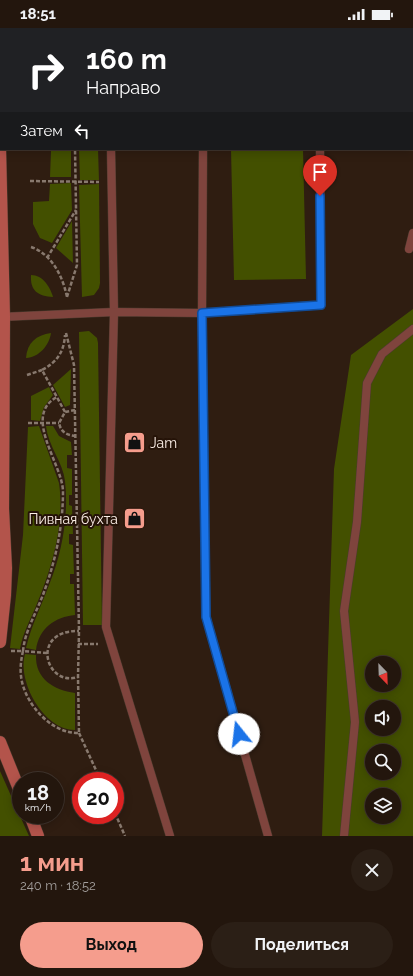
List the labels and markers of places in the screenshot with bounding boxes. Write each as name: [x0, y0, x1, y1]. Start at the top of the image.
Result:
pin: [303, 155, 337, 196]
shop icon: Jam: [122, 430, 148, 456]
place label: Jam: [150, 435, 177, 451]
shop icon: Пивная бухта: [121, 506, 147, 532]
place label: Пивная бухта: [28, 511, 118, 527]

